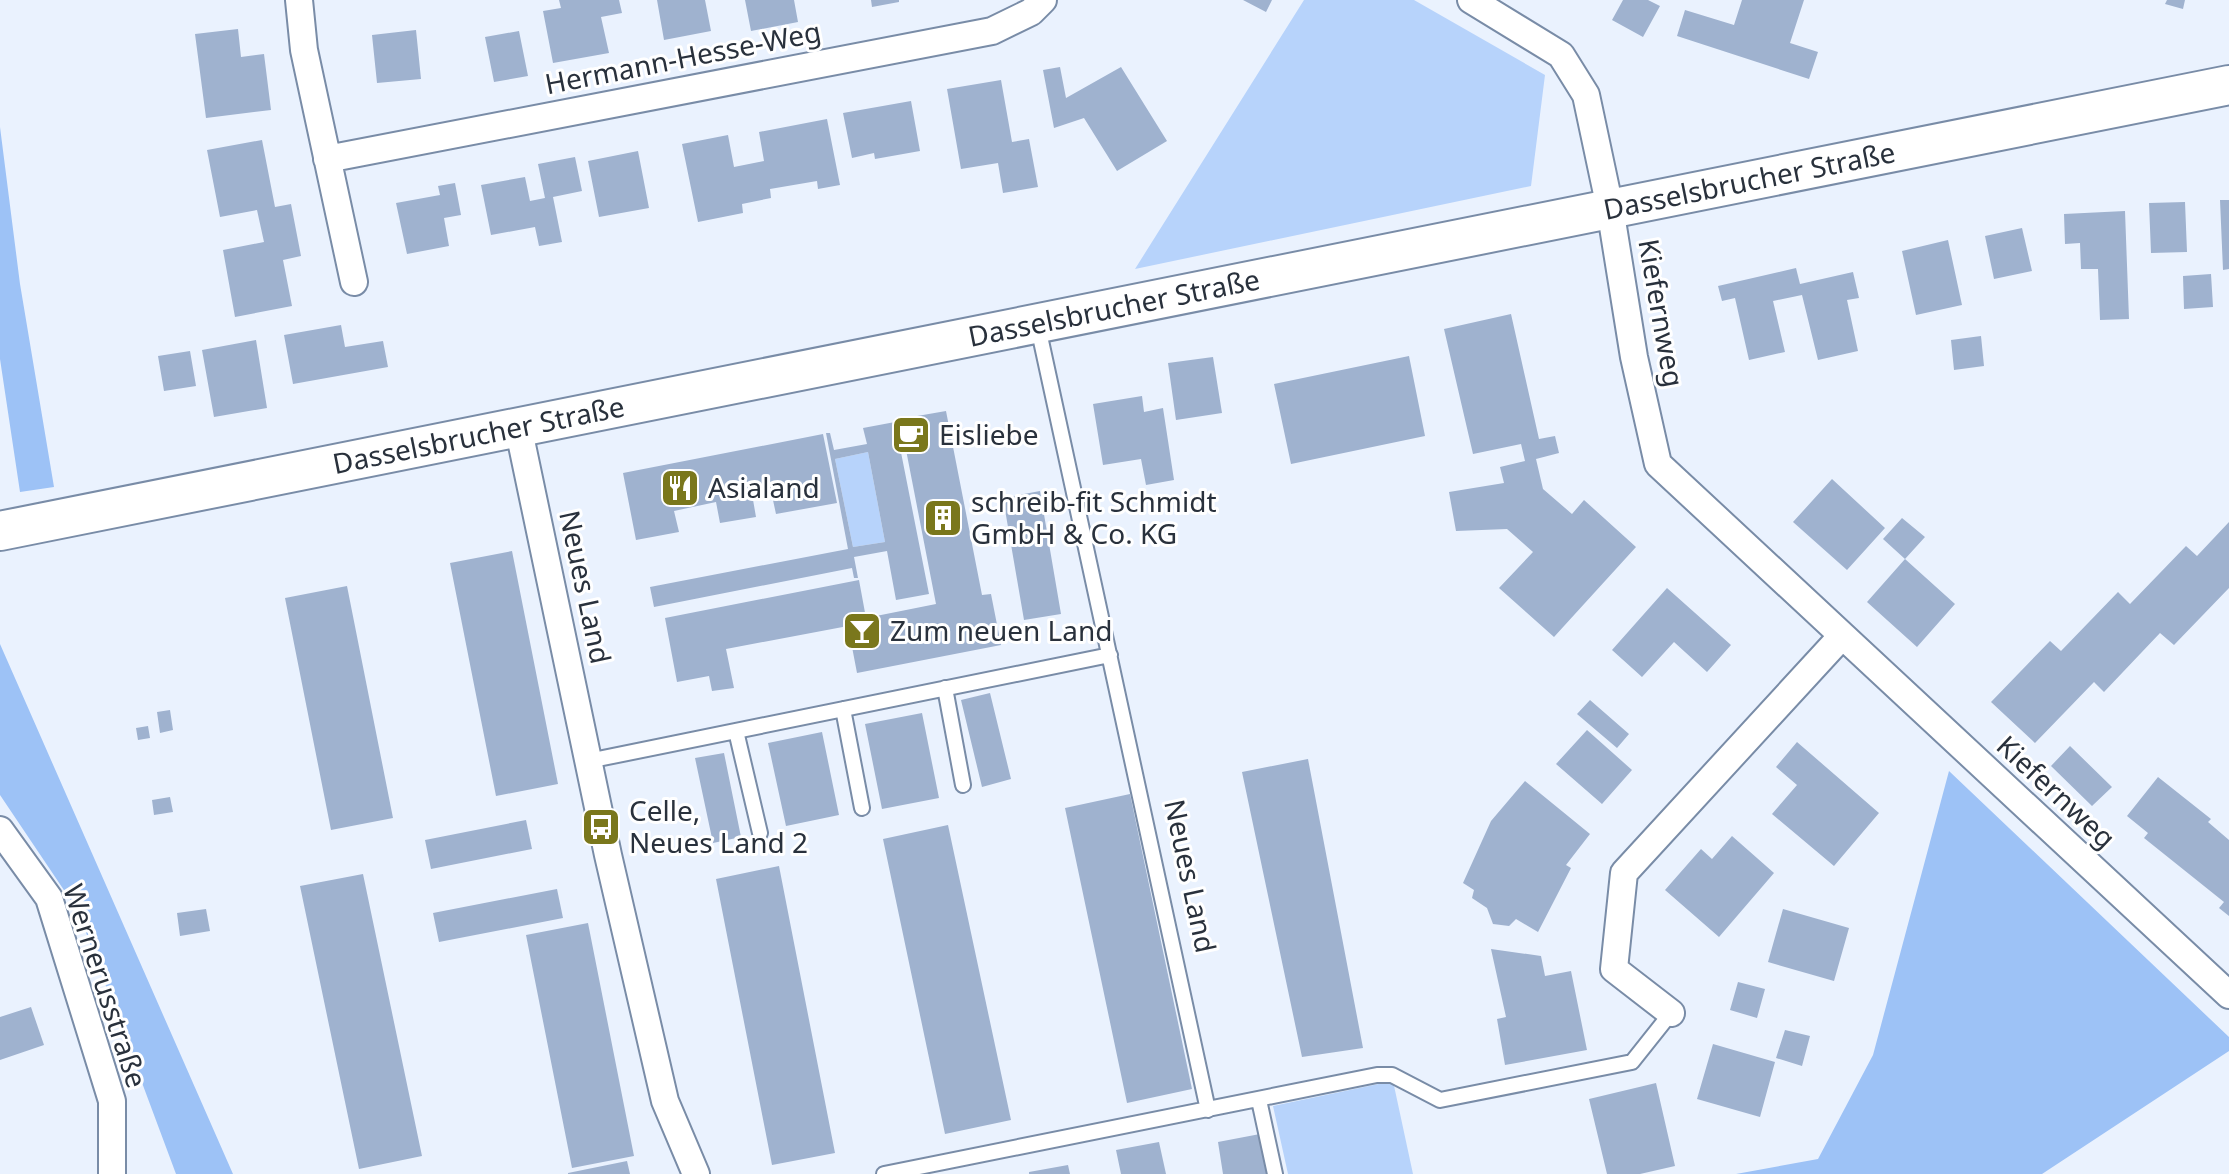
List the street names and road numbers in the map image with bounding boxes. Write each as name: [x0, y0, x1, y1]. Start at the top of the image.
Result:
street label: Hermann-Hesse-Weg: [542, 12, 824, 102]
street label: Dasselsbrucher Straße: [1600, 132, 1898, 228]
street label: Kiefernweg: [1630, 236, 1694, 390]
street label: Dasselsbrucher Straße: [965, 259, 1263, 355]
street label: Dasselsbrucher Straße: [329, 387, 628, 482]
street label: Neues Land: [551, 507, 621, 667]
street label: Kiefernweg: [1989, 726, 2124, 856]
street label: Neues Land: [1156, 796, 1226, 956]
street label: Wernerusstraße: [55, 879, 157, 1092]

